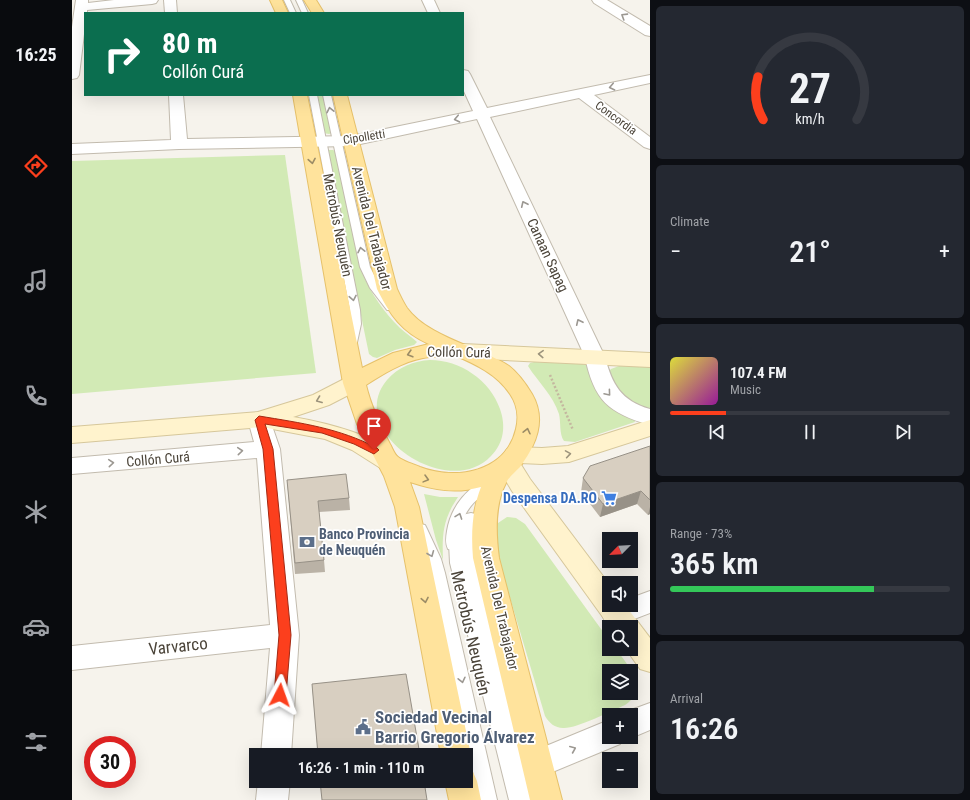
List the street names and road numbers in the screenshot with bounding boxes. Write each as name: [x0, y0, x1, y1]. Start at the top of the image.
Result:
street label: Concordia: [592, 98, 640, 138]
street label: Cipolletti: [342, 127, 386, 147]
street label: Avenida Del Trabajador: [349, 164, 395, 292]
street label: Metrobús Neuquén: [320, 172, 356, 278]
street label: Canaan Sapag: [524, 216, 572, 294]
street label: Collón Curá: [427, 343, 491, 361]
street label: Collón Curá: [126, 448, 190, 470]
street label: Avenida Del Trabajador: [478, 544, 522, 672]
street label: Metrobús Neuquén: [447, 569, 495, 697]
street label: Varvarco: [147, 633, 209, 659]

